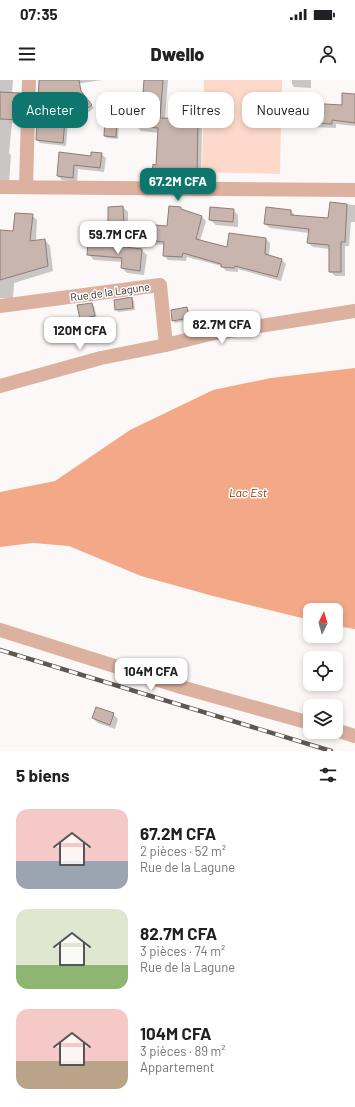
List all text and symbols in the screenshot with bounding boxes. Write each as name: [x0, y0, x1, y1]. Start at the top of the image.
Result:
text: 07:35: [20, 5, 58, 23]
icon: menu: [16, 43, 38, 65]
text: Dwello: [151, 43, 204, 65]
icon: person: [317, 43, 339, 65]
chip: Acheter: [12, 92, 88, 128]
chip: Louer: [96, 92, 160, 128]
chip: Filtres: [168, 92, 234, 128]
chip: Nouveau: [242, 92, 324, 128]
pin: 67.2M CFA: [132, 168, 224, 202]
text: 67.2M CFA: [149, 173, 207, 189]
pin: 59.7M CFA: [72, 221, 164, 255]
text: 59.7M CFA: [89, 226, 147, 242]
street label: Rue de la Lagune: [69, 279, 151, 304]
pin: 82.7M CFA: [176, 311, 268, 345]
text: 82.7M CFA: [192, 316, 252, 332]
pin: 120M CFA: [39, 317, 121, 351]
text: 120M CFA: [53, 322, 107, 338]
water label: Lac Est: [229, 485, 268, 499]
north arrow: [303, 603, 343, 643]
map controls: [303, 603, 343, 739]
button: locate: [303, 651, 343, 691]
pin: 104M CFA: [110, 658, 192, 692]
text: 104M CFA: [124, 663, 178, 679]
button: layers: [303, 699, 343, 739]
icon: filters: [317, 764, 339, 786]
text: 5 biens: [16, 765, 70, 785]
text: 67.2M CFA: [140, 823, 216, 843]
icon: home: [48, 825, 96, 873]
text: 2 pièces · 52 m²: [140, 843, 226, 859]
text: Rue de la Lagune: [140, 859, 235, 875]
text: 82.7M CFA: [140, 923, 217, 943]
icon: home: [48, 925, 96, 973]
text: 3 pièces · 74 m²: [140, 943, 225, 959]
text: Rue de la Lagune: [140, 959, 235, 975]
text: 104M CFA: [140, 1023, 212, 1043]
icon: home: [48, 1025, 96, 1073]
text: 3 pièces · 89 m²: [140, 1043, 226, 1059]
text: Appartement: [140, 1059, 215, 1075]

